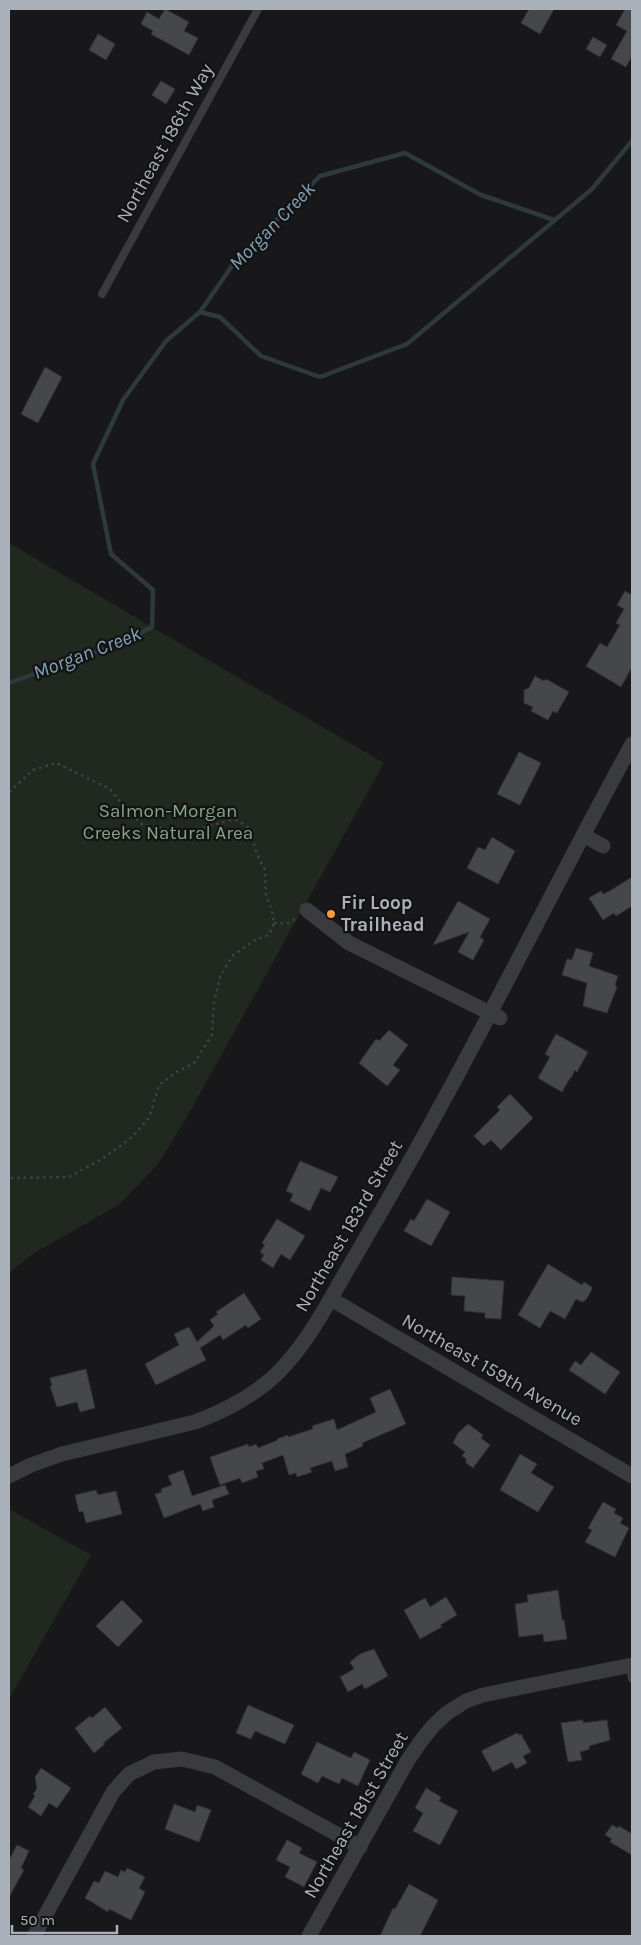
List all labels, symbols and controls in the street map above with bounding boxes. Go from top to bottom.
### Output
street label: Northeast 186th Way [112,60,218,226]
water label: Morgan Creek [224,177,320,275]
water label: Morgan Creek [30,622,145,684]
park label: Salmon-Morgan Creeks Natural Area [83,800,253,844]
place label: Fir Loop Trailhead [341,892,425,936]
marker: Fir Loop Trailhead [325,908,337,920]
street label: Northeast 183rd Street [291,1136,407,1316]
street label: Northeast 159th Avenue [398,1309,586,1431]
street label: Northeast 181st Street [299,1728,413,1902]
scale bar [12,1902,118,1934]
text: 50 m [20,1911,55,1929]

